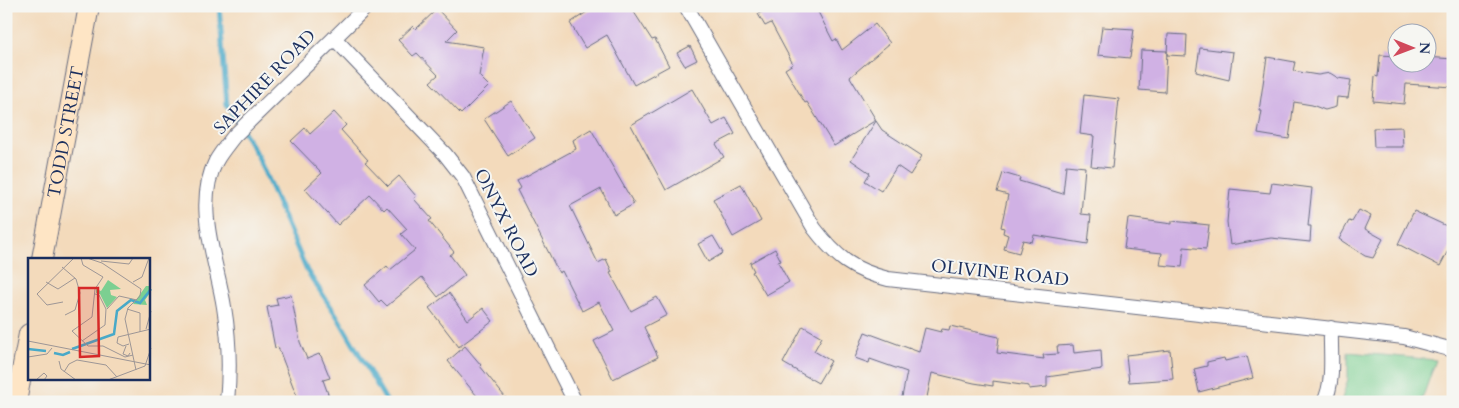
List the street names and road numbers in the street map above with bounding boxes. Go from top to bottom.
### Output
street label: SAPHIRE ROAD [208,24,322,140]
street label: TODD STREET [41,65,90,200]
street label: ONYX ROAD [468,164,544,282]
street label: OLIVINE ROAD [930,253,1070,293]

